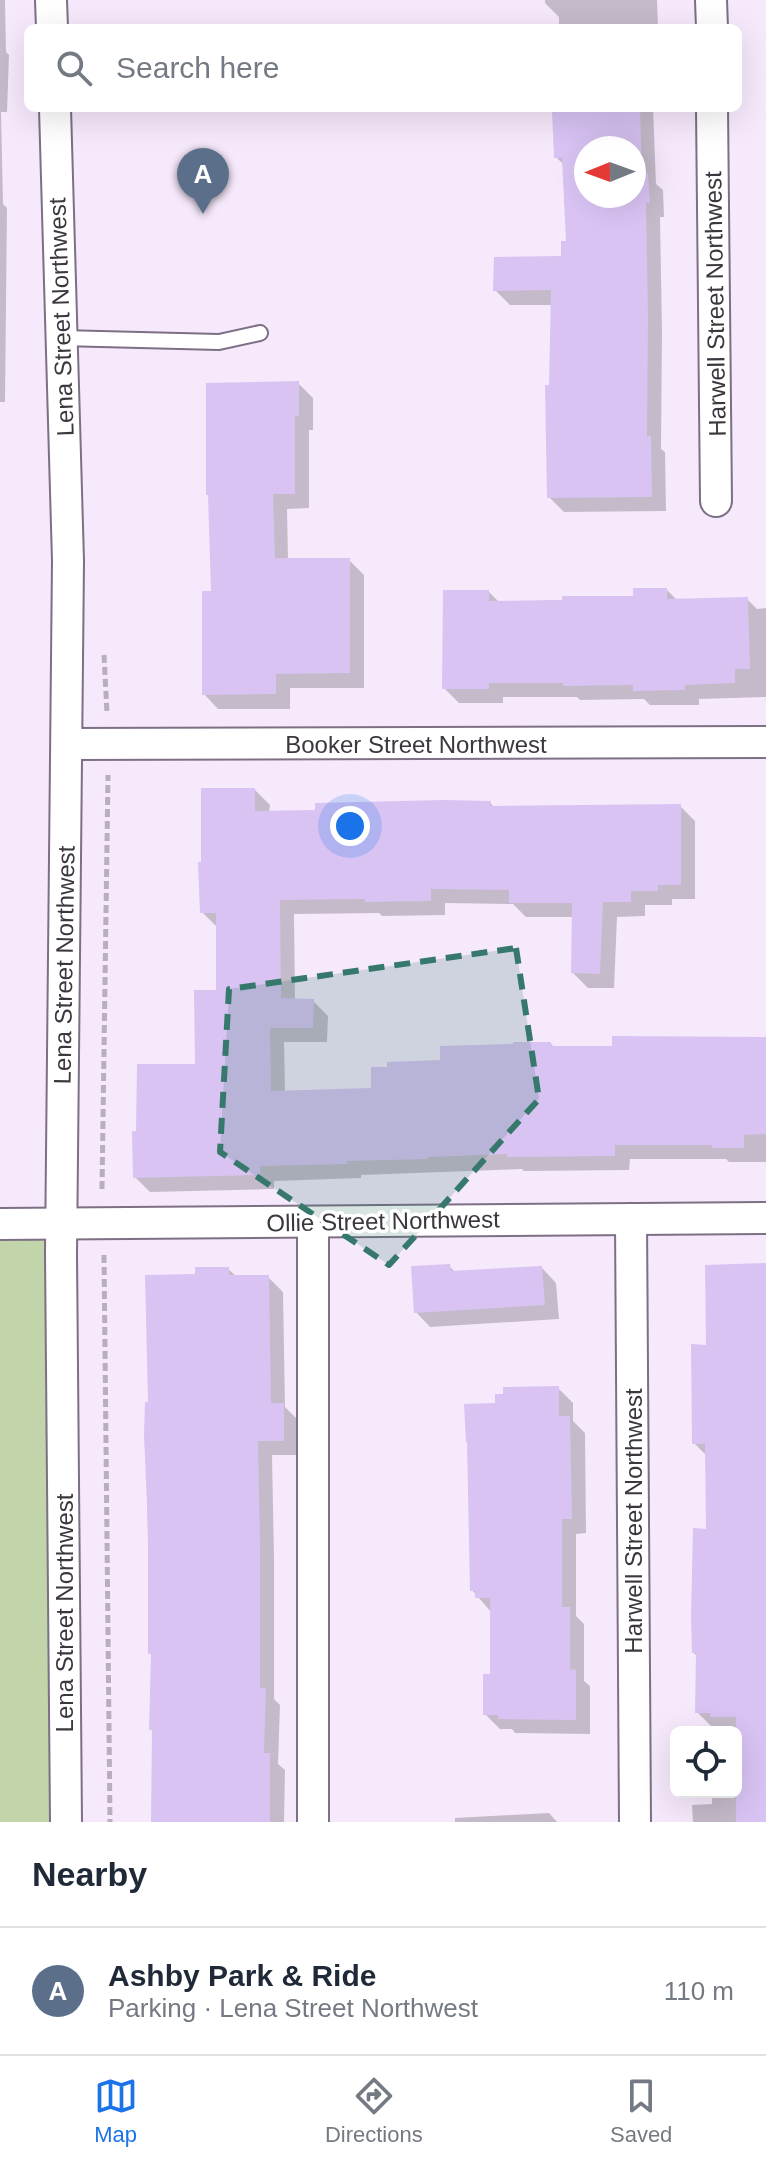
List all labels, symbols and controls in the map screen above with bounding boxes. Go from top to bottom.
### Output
search box [24,24,742,112]
icon: search [52,46,96,90]
text: Search here [116,51,279,84]
north arrow [574,136,646,208]
pin: A [177,148,229,214]
street label: Harwell Street Northwest [699,171,731,437]
street label: Lena Street Northwest [43,197,79,437]
street label: Booker Street Northwest [285,731,547,758]
your location [330,806,370,846]
street label: Lena Street Northwest [48,845,80,1085]
street label: Ollie Street Northwest [266,1205,500,1237]
street label: Harwell Street Northwest [620,1388,647,1654]
street label: Lena Street Northwest [51,1493,78,1732]
map controls [670,1726,742,1798]
button: locate [670,1726,742,1798]
text: Nearby [32,1855,147,1893]
text: Ashby Park & Ride [108,1959,376,1992]
text: A [49,1976,67,2006]
text: 110 m [664,1976,734,2006]
text: Parking · Lena Street Northwest [108,1993,478,2023]
tab: Map [94,2074,138,2148]
tab: Directions [325,2074,423,2148]
tab: Saved [610,2074,672,2148]

